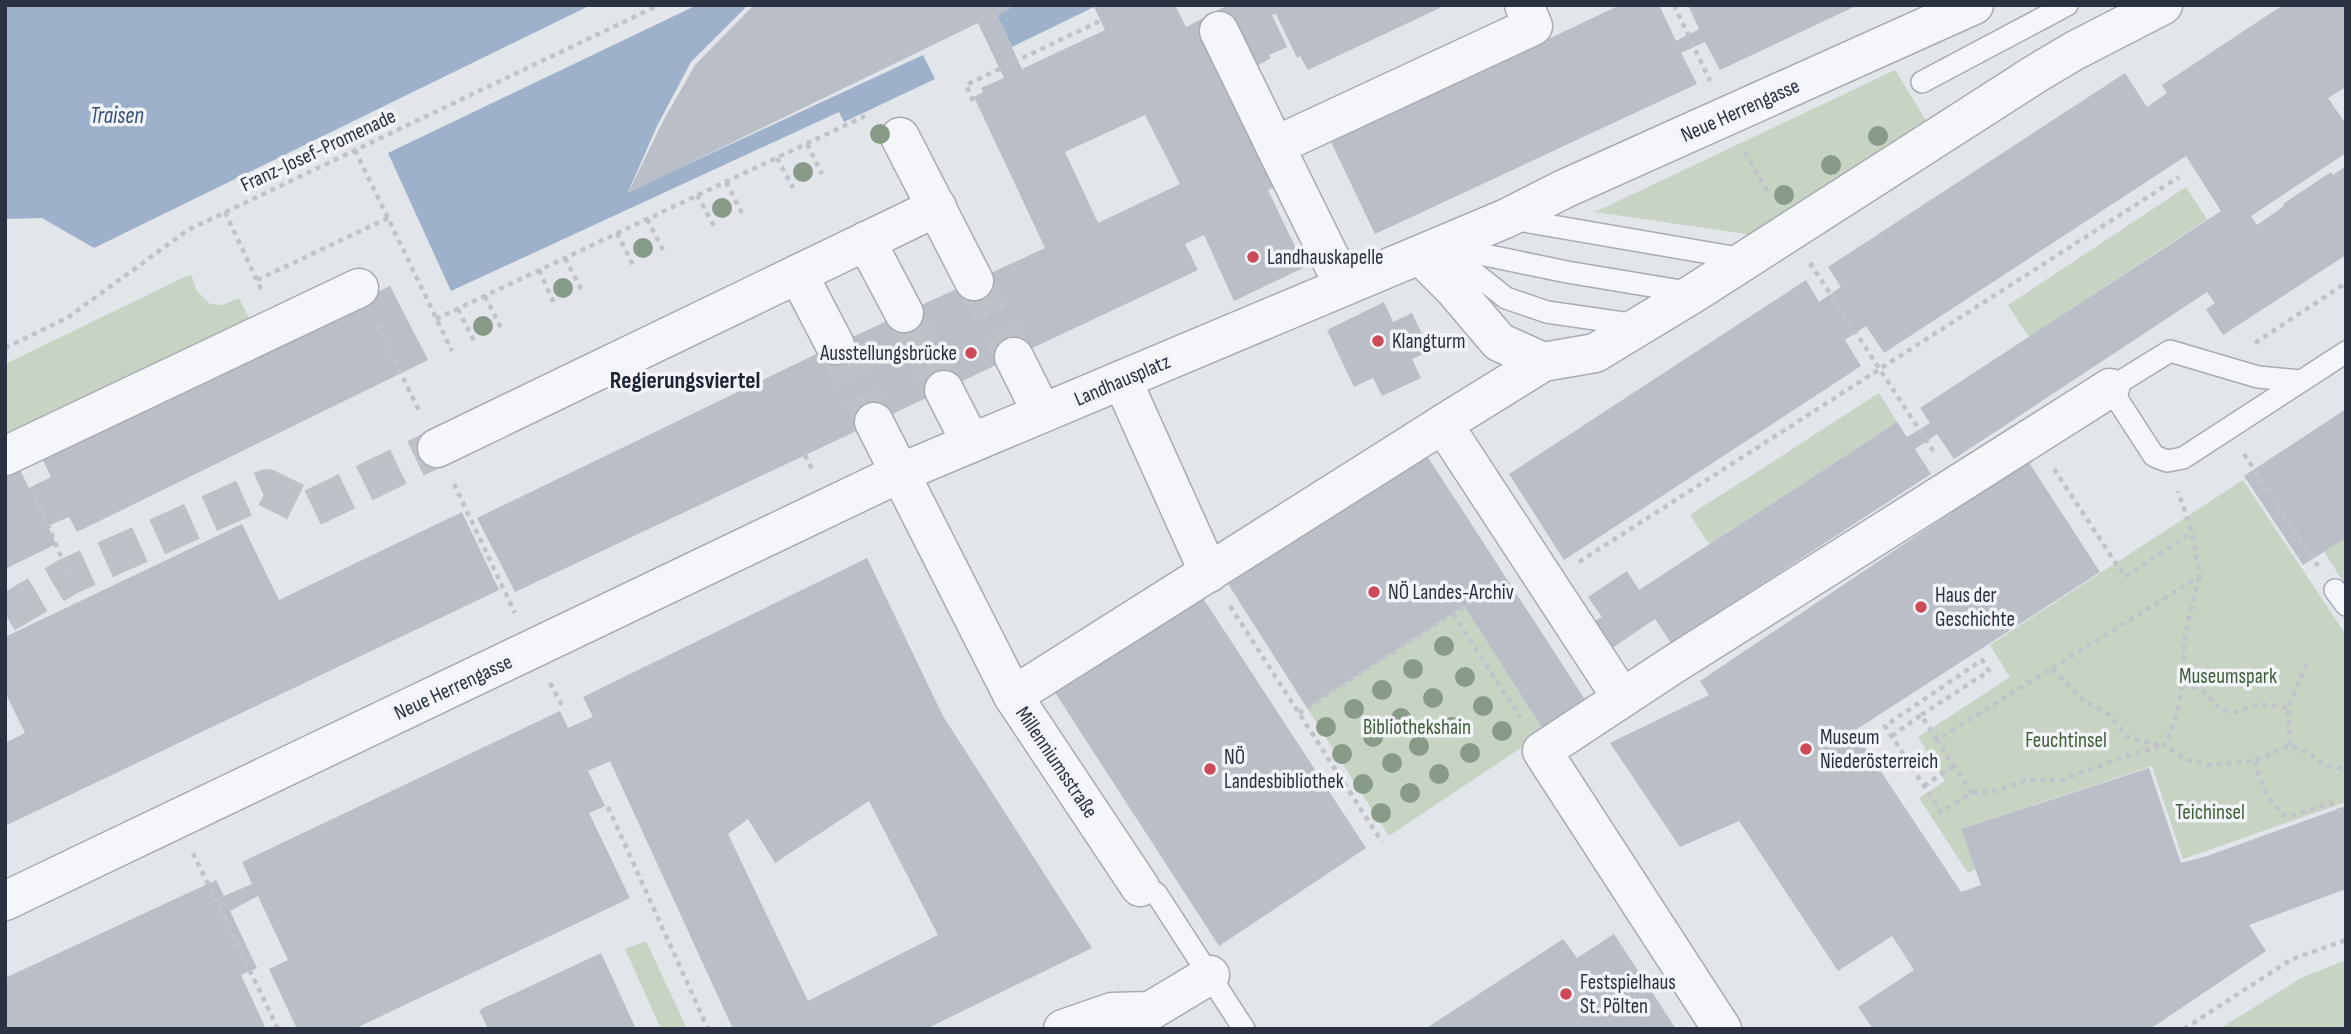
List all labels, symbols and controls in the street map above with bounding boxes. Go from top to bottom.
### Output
street label: Neue Herrengasse [1677,73,1804,148]
water label: Traisen [90,102,144,130]
street label: Franz-Josef-Promenade [237,104,400,197]
place label: Landhauskapelle [1267,245,1384,270]
marker: Landhauskapelle [1245,249,1261,265]
place label: Klangturm [1392,329,1466,354]
marker: Klangturm [1370,333,1386,349]
place label: Ausstellungsbrücke [819,341,957,366]
marker: Ausstellungsbrücke [963,345,979,361]
street label: Landhausplatz [1070,349,1174,412]
district label: Regierungsviertel [610,366,760,395]
place label: NÖ Landes-Archiv [1388,580,1514,605]
place label: Haus der Geschichte [1935,583,2015,632]
marker: NÖ Landes-Archiv [1366,584,1382,600]
marker: Haus der Geschichte [1913,599,1929,615]
street label: Neue Herrengasse [390,649,516,726]
park label: Museumspark [2179,664,2277,689]
street label: Millenniumsstraße [1010,702,1103,823]
park label: Bibliothekshain [1363,715,1471,740]
place label: Museum Niederösterreich [1820,725,1938,774]
park label: Feuchtinsel [2025,728,2107,753]
marker: Museum Niederösterreich [1798,741,1814,757]
place label: NÖ Landesbibliothek [1224,745,1344,794]
marker: NÖ Landesbibliothek [1202,761,1218,777]
park label: Teichinsel [2175,800,2245,825]
place label: Festspielhaus St. Pölten [1580,970,1676,1019]
marker: Festspielhaus St. Pölten [1558,986,1574,1002]

